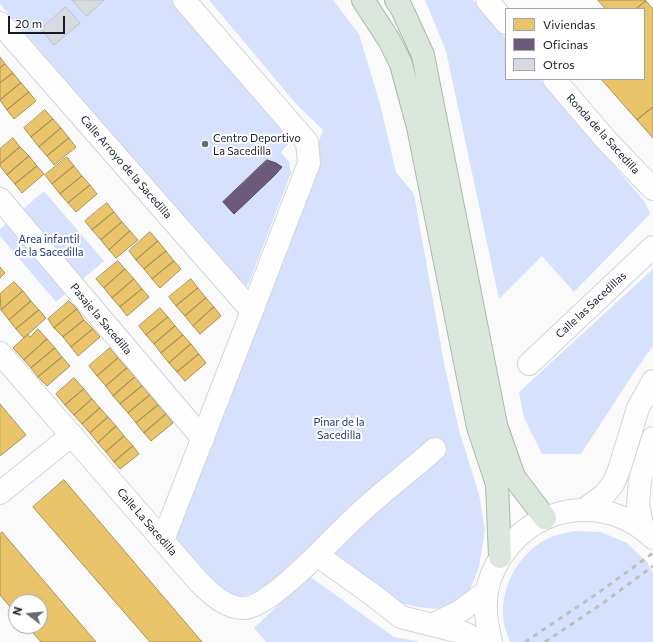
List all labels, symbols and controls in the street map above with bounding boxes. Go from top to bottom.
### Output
scale bar [10,8,67,34]
legend [505,8,645,80]
text: 20 m [15,16,42,30]
text: Viviendas [543,17,595,31]
text: Oficinas [543,37,588,51]
text: Otros [543,57,575,71]
street label: Ronda de la Sacedilla [564,91,642,177]
street label: Calle Arroyo de la Sacedilla [78,113,174,221]
place label: Centro Deportivo La Sacedilla [213,131,301,157]
marker: Centro Deportivo La Sacedilla [200,139,210,149]
park label: Area infantil de la Sacedilla [15,232,83,258]
street label: Calle las Sacedillas [553,269,629,341]
street label: Pasaje la Sacedilla [67,281,135,357]
park label: Pinar de la Sacedilla [313,415,365,441]
street label: Calle La Sacedilla [114,486,180,558]
north arrow [8,594,48,634]
text: N [10,605,24,617]

